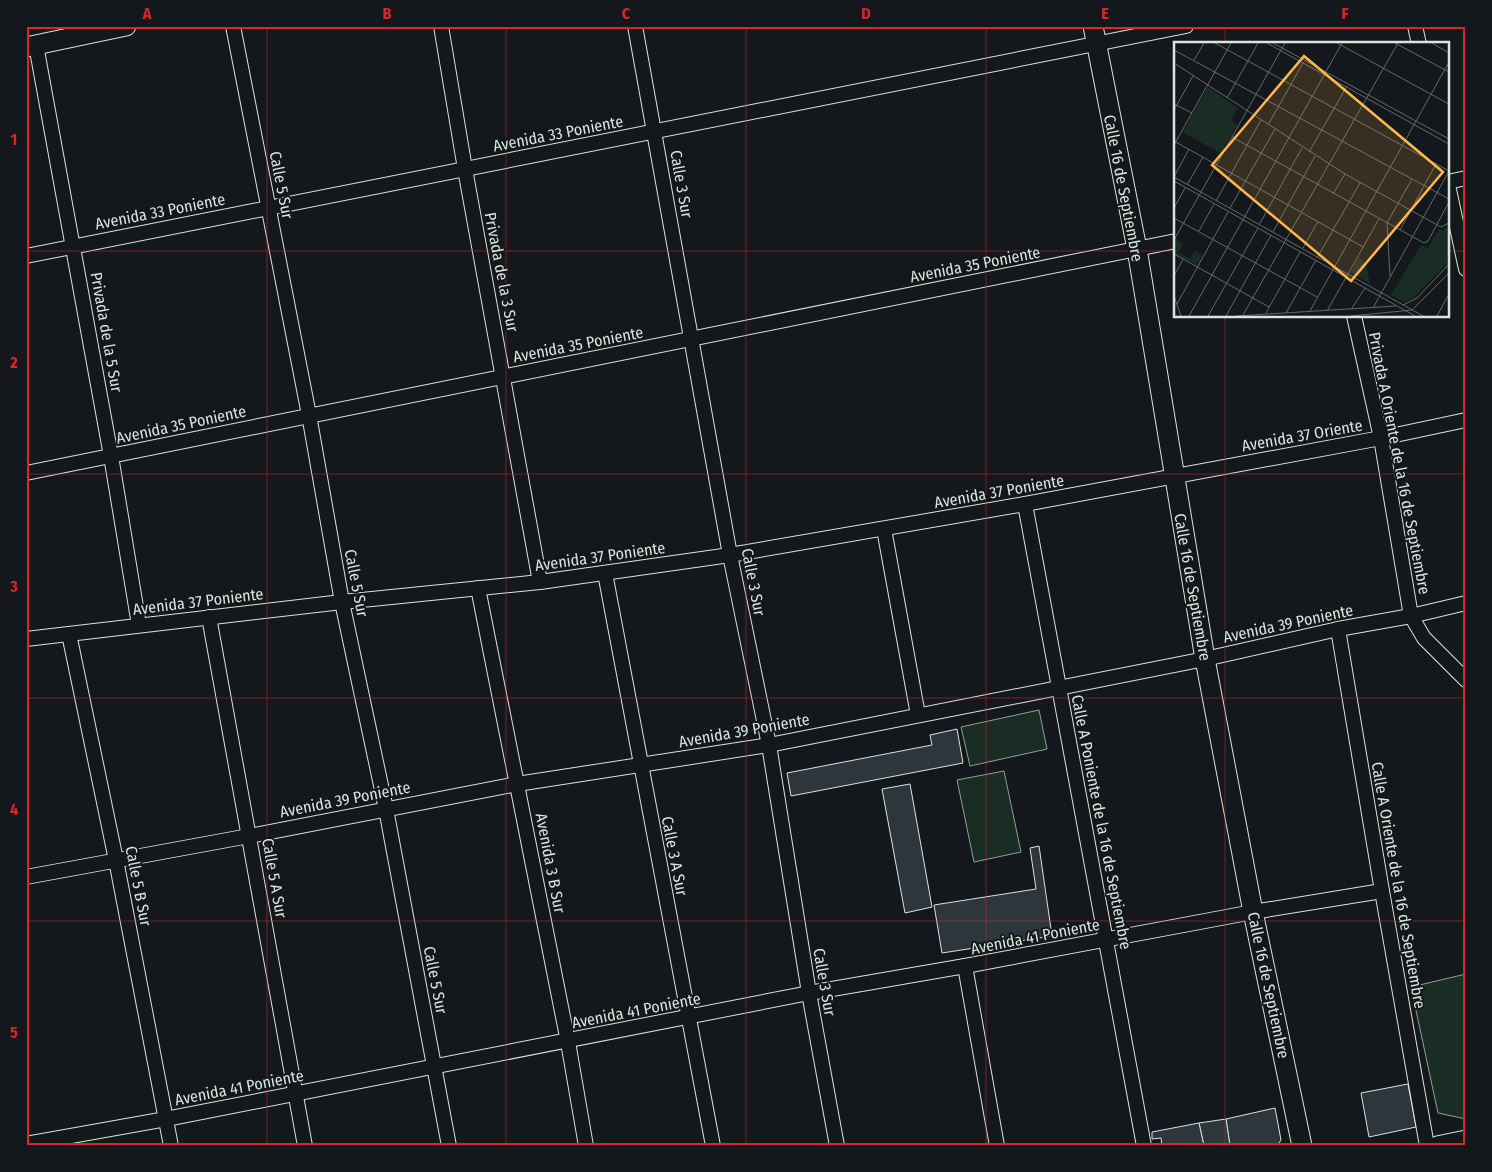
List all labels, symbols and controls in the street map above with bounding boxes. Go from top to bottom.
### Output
text: A [142,4,152,23]
text: B [383,4,392,23]
text: C [622,4,631,23]
text: D [861,4,871,23]
text: E [1101,4,1109,23]
text: F [1341,4,1349,23]
inset map [1174,42,1450,318]
street label: Avenida 33 Poniente [491,112,625,155]
street label: Calle 16 de Septiembre [1100,113,1147,263]
text: 1 [11,130,17,149]
street label: Calle 3 Sur [666,149,697,220]
street label: Calle 5 Sur [266,150,297,221]
street label: Avenida 33 Poniente [93,190,227,233]
street label: Privada de la 3 Sur [481,211,522,334]
street label: Avenida 35 Poniente [908,243,1042,286]
street label: Privada de la 5 Sur [87,271,126,394]
street label: Avenida 35 Poniente [511,323,645,366]
street label: Privada A Oriente de la 16 de Septiembre [1365,330,1434,596]
text: 2 [9,353,18,372]
street label: Avenida 35 Poniente [114,401,248,448]
street label: Avenida 37 Oriente [1240,416,1364,455]
street label: Avenida 37 Poniente [933,471,1066,512]
street label: Calle 16 de Septiembre [1170,512,1215,662]
street label: Avenida 37 Poniente [534,538,667,575]
street label: Calle 3 Sur [738,547,769,618]
street label: Calle 5 Sur [341,548,372,619]
text: 3 [9,577,18,596]
street label: Avenida 37 Poniente [132,584,265,619]
street label: Avenida 39 Poniente [1221,600,1355,647]
street label: Calle A Poniente de la 16 de Septiembre [1067,693,1136,951]
street label: Avenida 39 Poniente [677,710,811,751]
street label: Calle A Oriente de la 16 de Septiembre [1367,760,1430,1010]
street label: Avenida 39 Poniente [278,777,412,821]
text: 4 [10,800,18,819]
street label: Avenida 3 B Sur [532,812,570,915]
street label: Calle 3 A Sur [657,815,692,898]
street label: Calle 5 A Sur [258,837,291,920]
street label: Calle 5 B Sur [121,844,156,928]
street label: Calle 16 de Septiembre [1244,910,1293,1060]
street label: Avenida 41 Poniente [969,915,1101,958]
street label: Calle 5 Sur [420,945,451,1016]
street label: Calle 3 Sur [809,947,840,1018]
street label: Avenida 41 Poniente [570,989,702,1032]
text: 5 [10,1023,18,1042]
street label: Avenida 41 Poniente [173,1066,305,1109]

